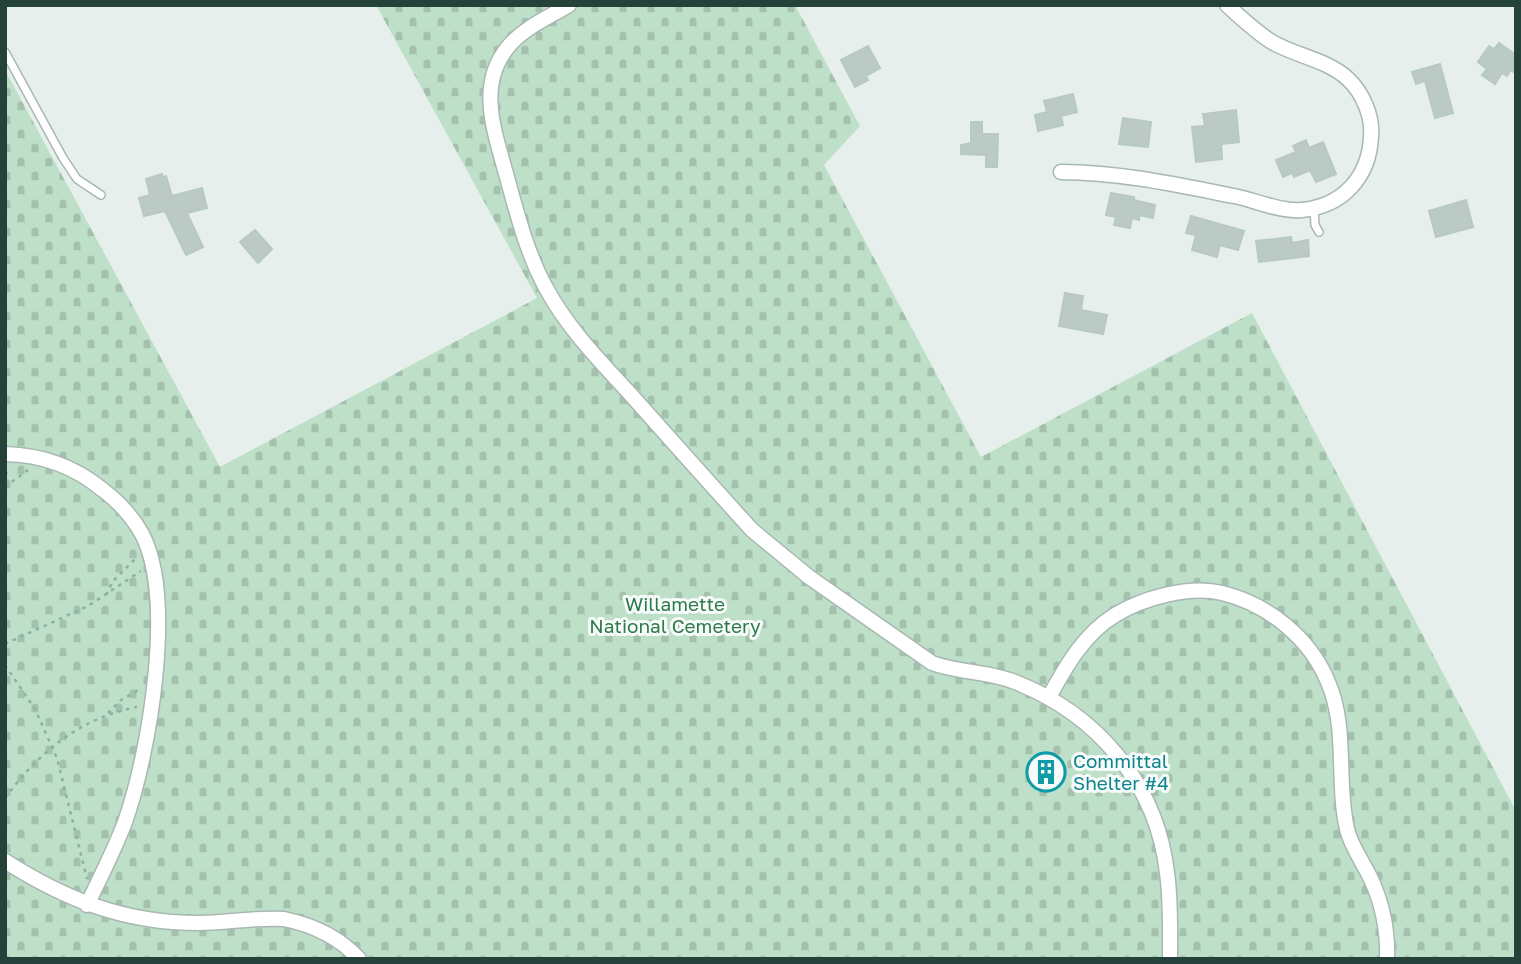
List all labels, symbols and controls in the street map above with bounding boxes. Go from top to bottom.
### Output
park label: Willamette National Cemetery [589,592,761,637]
place label: Committal Shelter #4 [1073,749,1169,794]
building icon: Committal Shelter #4 [1025,751,1067,793]

